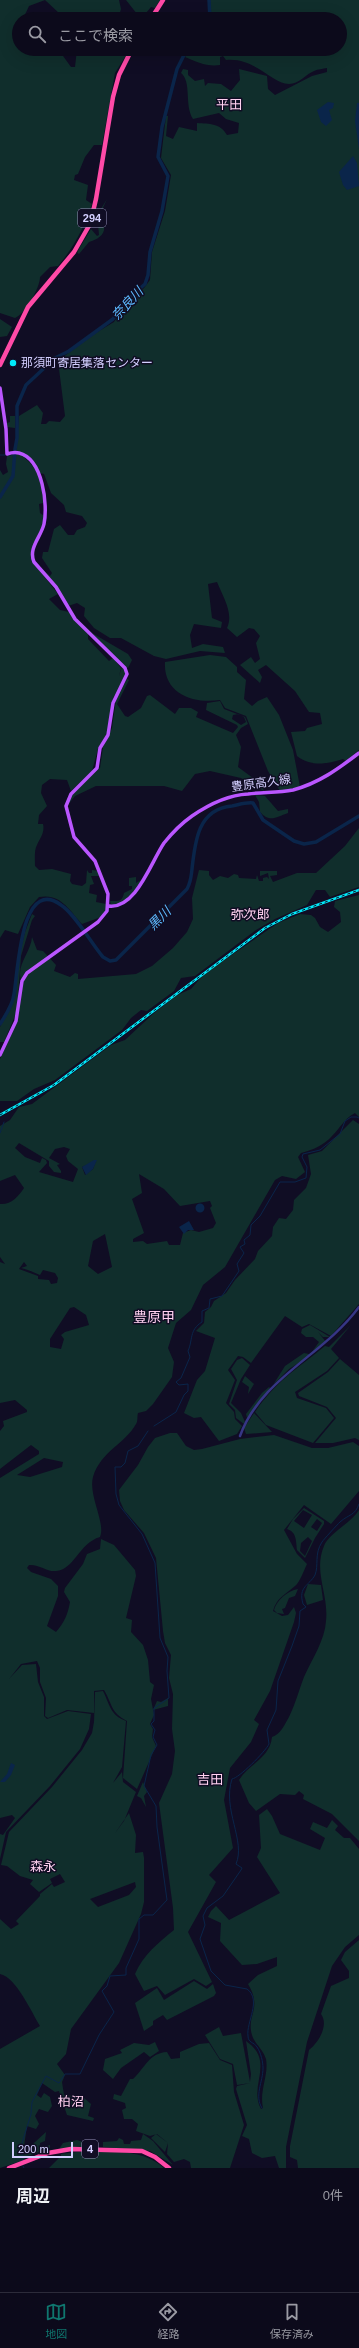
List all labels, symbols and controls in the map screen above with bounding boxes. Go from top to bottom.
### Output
search box [12,12,347,56]
icon: search [26,23,48,45]
text: ここで検索 [58,27,133,44]
district label: 平田 [216,97,242,112]
road number: 294 [78,209,106,227]
water label: 奈良川 [109,283,148,323]
place label: 那須町寄居集落センター [21,356,153,370]
marker: 那須町寄居集落センター [8,358,18,368]
street label: 豊原高久線 [230,772,292,794]
water label: 黒川 [145,902,175,933]
district label: 弥次郎 [230,907,270,922]
district label: 豊原甲 [133,1309,175,1325]
district label: 吉田 [197,1772,223,1787]
district label: 森永 [30,1859,56,1874]
district label: 柏沼 [58,2094,84,2109]
scale bar [12,2140,73,2159]
road number: 4 [82,2140,98,2158]
text: 200 m [18,2143,49,2155]
text: 周辺 [16,2187,50,2206]
text: 0件 [323,2188,343,2203]
tab: 地図 [45,2301,67,2341]
tab: 経路 [157,2301,179,2341]
tab: 保存済み [270,2301,314,2341]

